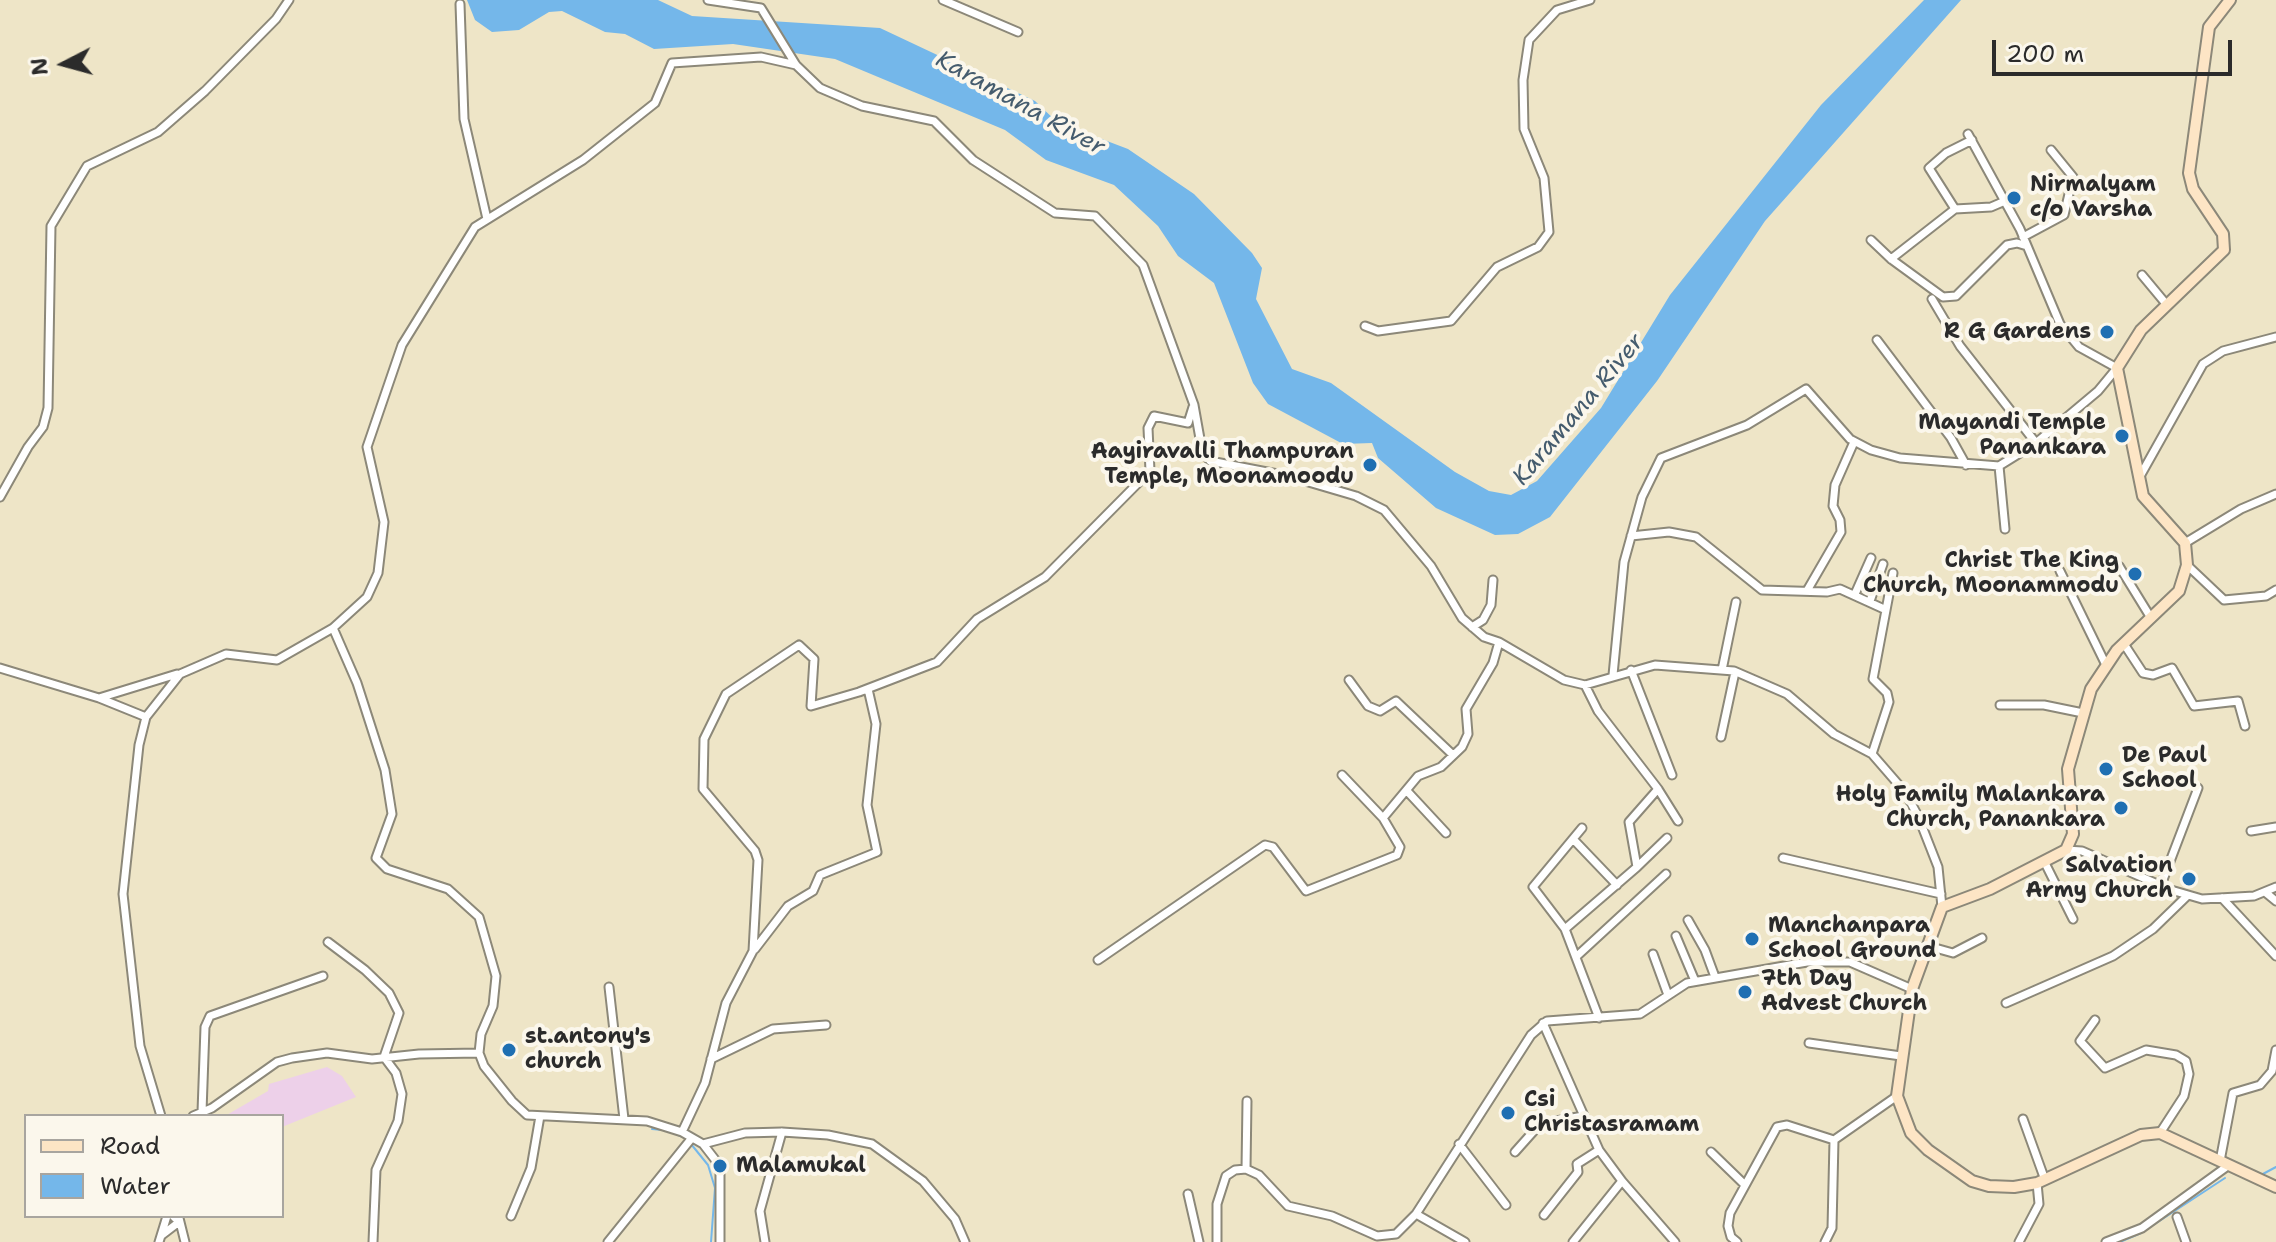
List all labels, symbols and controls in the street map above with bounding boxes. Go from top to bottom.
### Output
north arrow [24,24,104,104]
scale bar [1996,24,2236,74]
text: 200 m [2006,38,2084,70]
water label: Karamana River [930,46,1110,162]
text: N [24,56,55,77]
place label: Nirmalyam c/o Varsha [2030,172,2156,224]
marker: Nirmalyam c/o Varsha [2005,189,2023,207]
place label: R G Gardens [1944,319,2091,345]
marker: R G Gardens [2098,323,2116,341]
water label: Karamana River [1507,328,1651,492]
place label: Mayandi Temple Panankara [1918,410,2106,462]
marker: Mayandi Temple Panankara [2113,427,2131,445]
place label: Aayiravalli Thampuran Temple, Moonamoodu [1091,439,1354,490]
marker: Aayiravalli Thampuran Temple, Moonamoodu [1361,456,1379,474]
place label: Christ The King Church, Moonammodu [1863,548,2119,600]
marker: Christ The King Church, Moonammodu [2126,565,2144,583]
place label: De Paul School [2122,743,2207,794]
marker: De Paul School [2097,760,2115,778]
place label: Holy Family Malankara Church, Panankara [1836,782,2105,834]
marker: Holy Family Malankara Church, Panankara [2112,799,2130,817]
place label: Salvation Army Church [2025,853,2173,904]
marker: Salvation Army Church [2180,870,2198,888]
place label: Manchanpara School Ground [1768,913,1937,964]
marker: Manchanpara School Ground [1743,930,1761,948]
place label: 7th Day Advest Church [1761,966,1927,1018]
marker: 7th Day Advest Church [1736,983,1754,1001]
place label: st.antony's church [525,1024,651,1076]
marker: st.antony's church [500,1041,518,1059]
place label: Csi Christasramam [1524,1087,1699,1138]
marker: Csi Christasramam [1499,1104,1517,1122]
legend [24,1114,284,1218]
text: Road [100,1130,160,1162]
place label: Malamukal [736,1153,866,1179]
marker: Malamukal [711,1157,729,1175]
text: Water [100,1170,171,1202]

